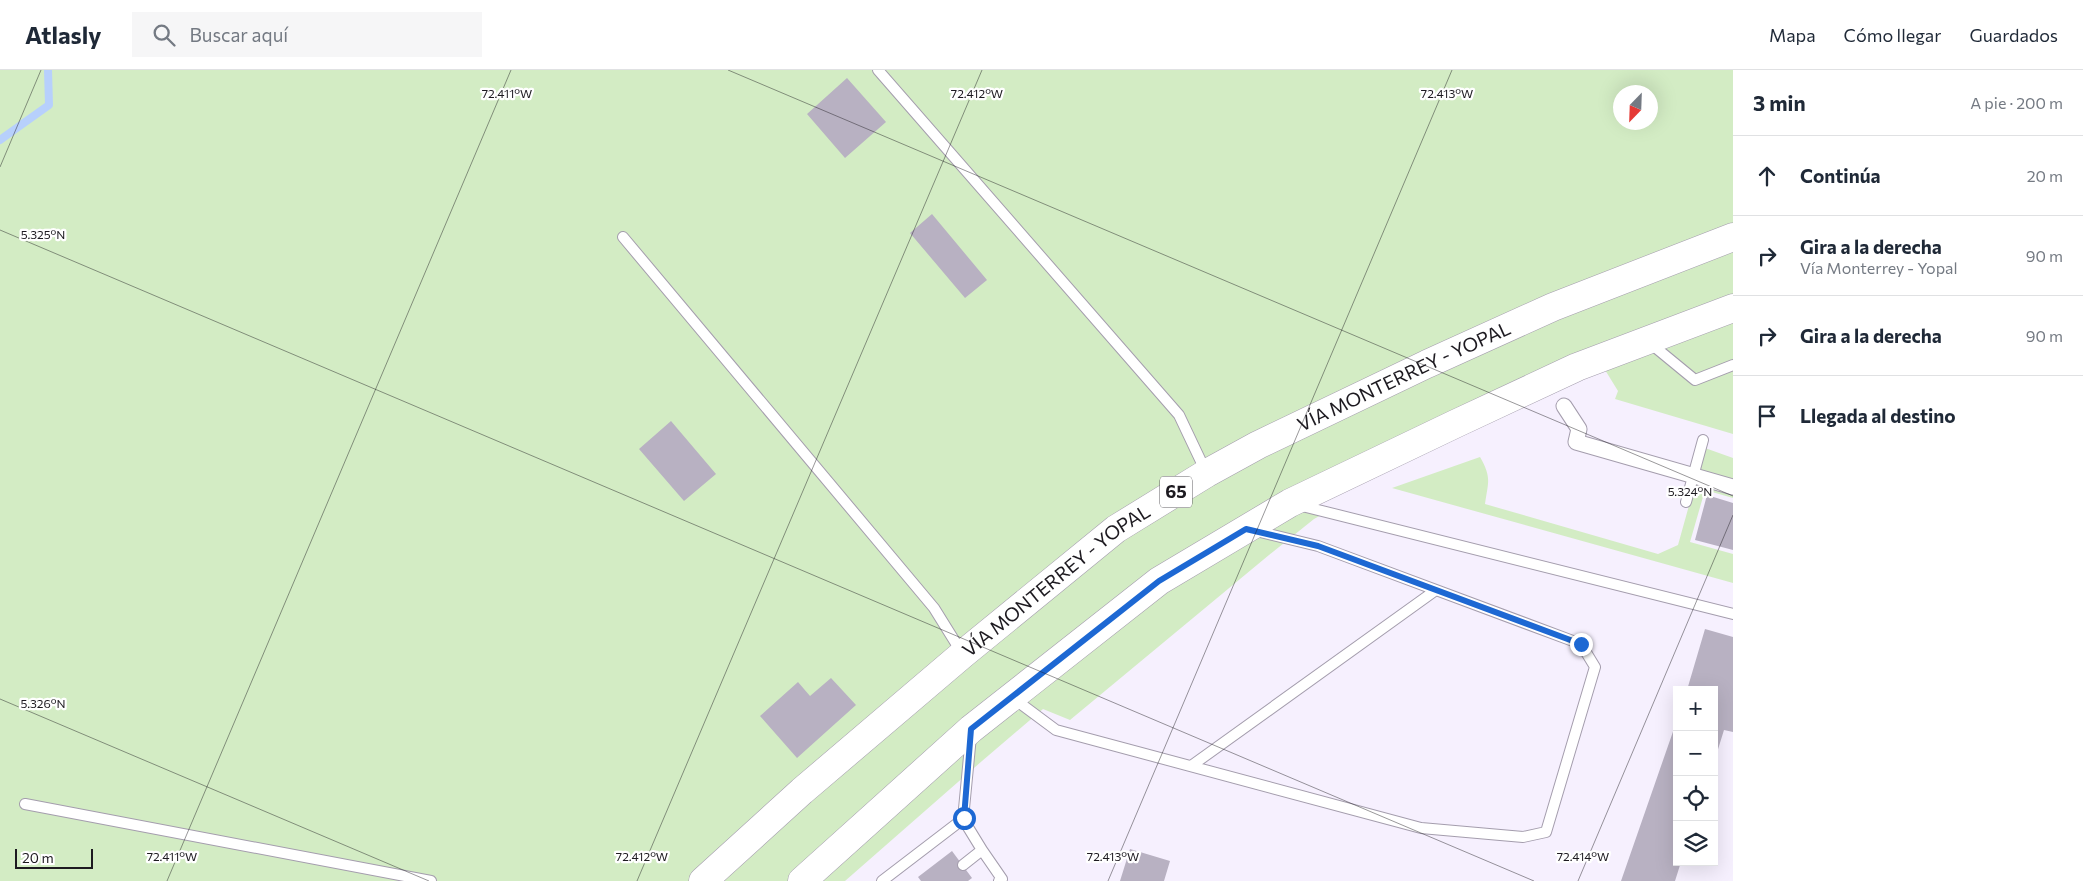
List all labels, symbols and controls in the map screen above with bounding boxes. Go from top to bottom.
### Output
search box [132,12,482,57]
text: Atlasly [25,20,102,49]
icon: search [150,21,178,49]
text: Buscar aquí [190,23,288,46]
text: Mapa [1769,24,1816,46]
text: Cómo llegar [1844,24,1941,46]
text: Guardados [1969,24,2058,46]
north arrow [1613,85,1658,130]
text: 72.411°W [482,86,532,100]
text: 72.412°W [951,86,1003,100]
text: 72.413°W [1421,86,1473,100]
text: 3 min [1753,90,1806,115]
text: A pie · 200 m [1970,93,2063,112]
icon: ahead [1753,162,1781,190]
text: Continúa [1800,164,1881,187]
text: 20 m [2027,166,2063,185]
text: 5.325°N [21,227,65,241]
text: Gira a la derecha [1800,235,1942,258]
icon: right [1753,242,1781,270]
text: 90 m [2026,246,2063,265]
text: Vía Monterrey - Yopal [1800,258,1958,277]
street label: VÍA MONTERREY - YOPAL [1293,316,1514,436]
icon: right [1753,322,1781,350]
text: Gira a la derecha [1800,324,1942,347]
text: 90 m [2026,326,2063,345]
icon: arrive [1753,402,1781,430]
text: Llegada al destino [1800,404,1956,427]
road number: 65 [1160,477,1192,508]
text: 5.324°N [1668,484,1712,498]
street label: VÍA MONTERREY - YOPAL [957,499,1154,661]
route end [1570,633,1593,656]
map controls [1673,686,1718,866]
button: + [1673,686,1718,731]
text: 5.326°N [21,696,65,710]
button: − [1673,731,1718,776]
button: locate [1673,776,1718,821]
route start [953,807,976,830]
button: layers [1673,821,1718,866]
scale bar [15,846,92,869]
text: 20 m [22,849,54,866]
text: 72.411°W [147,849,197,863]
text: 72.412°W [616,849,668,863]
text: 72.413°W [1087,849,1139,863]
text: 72.414°W [1557,849,1609,863]

